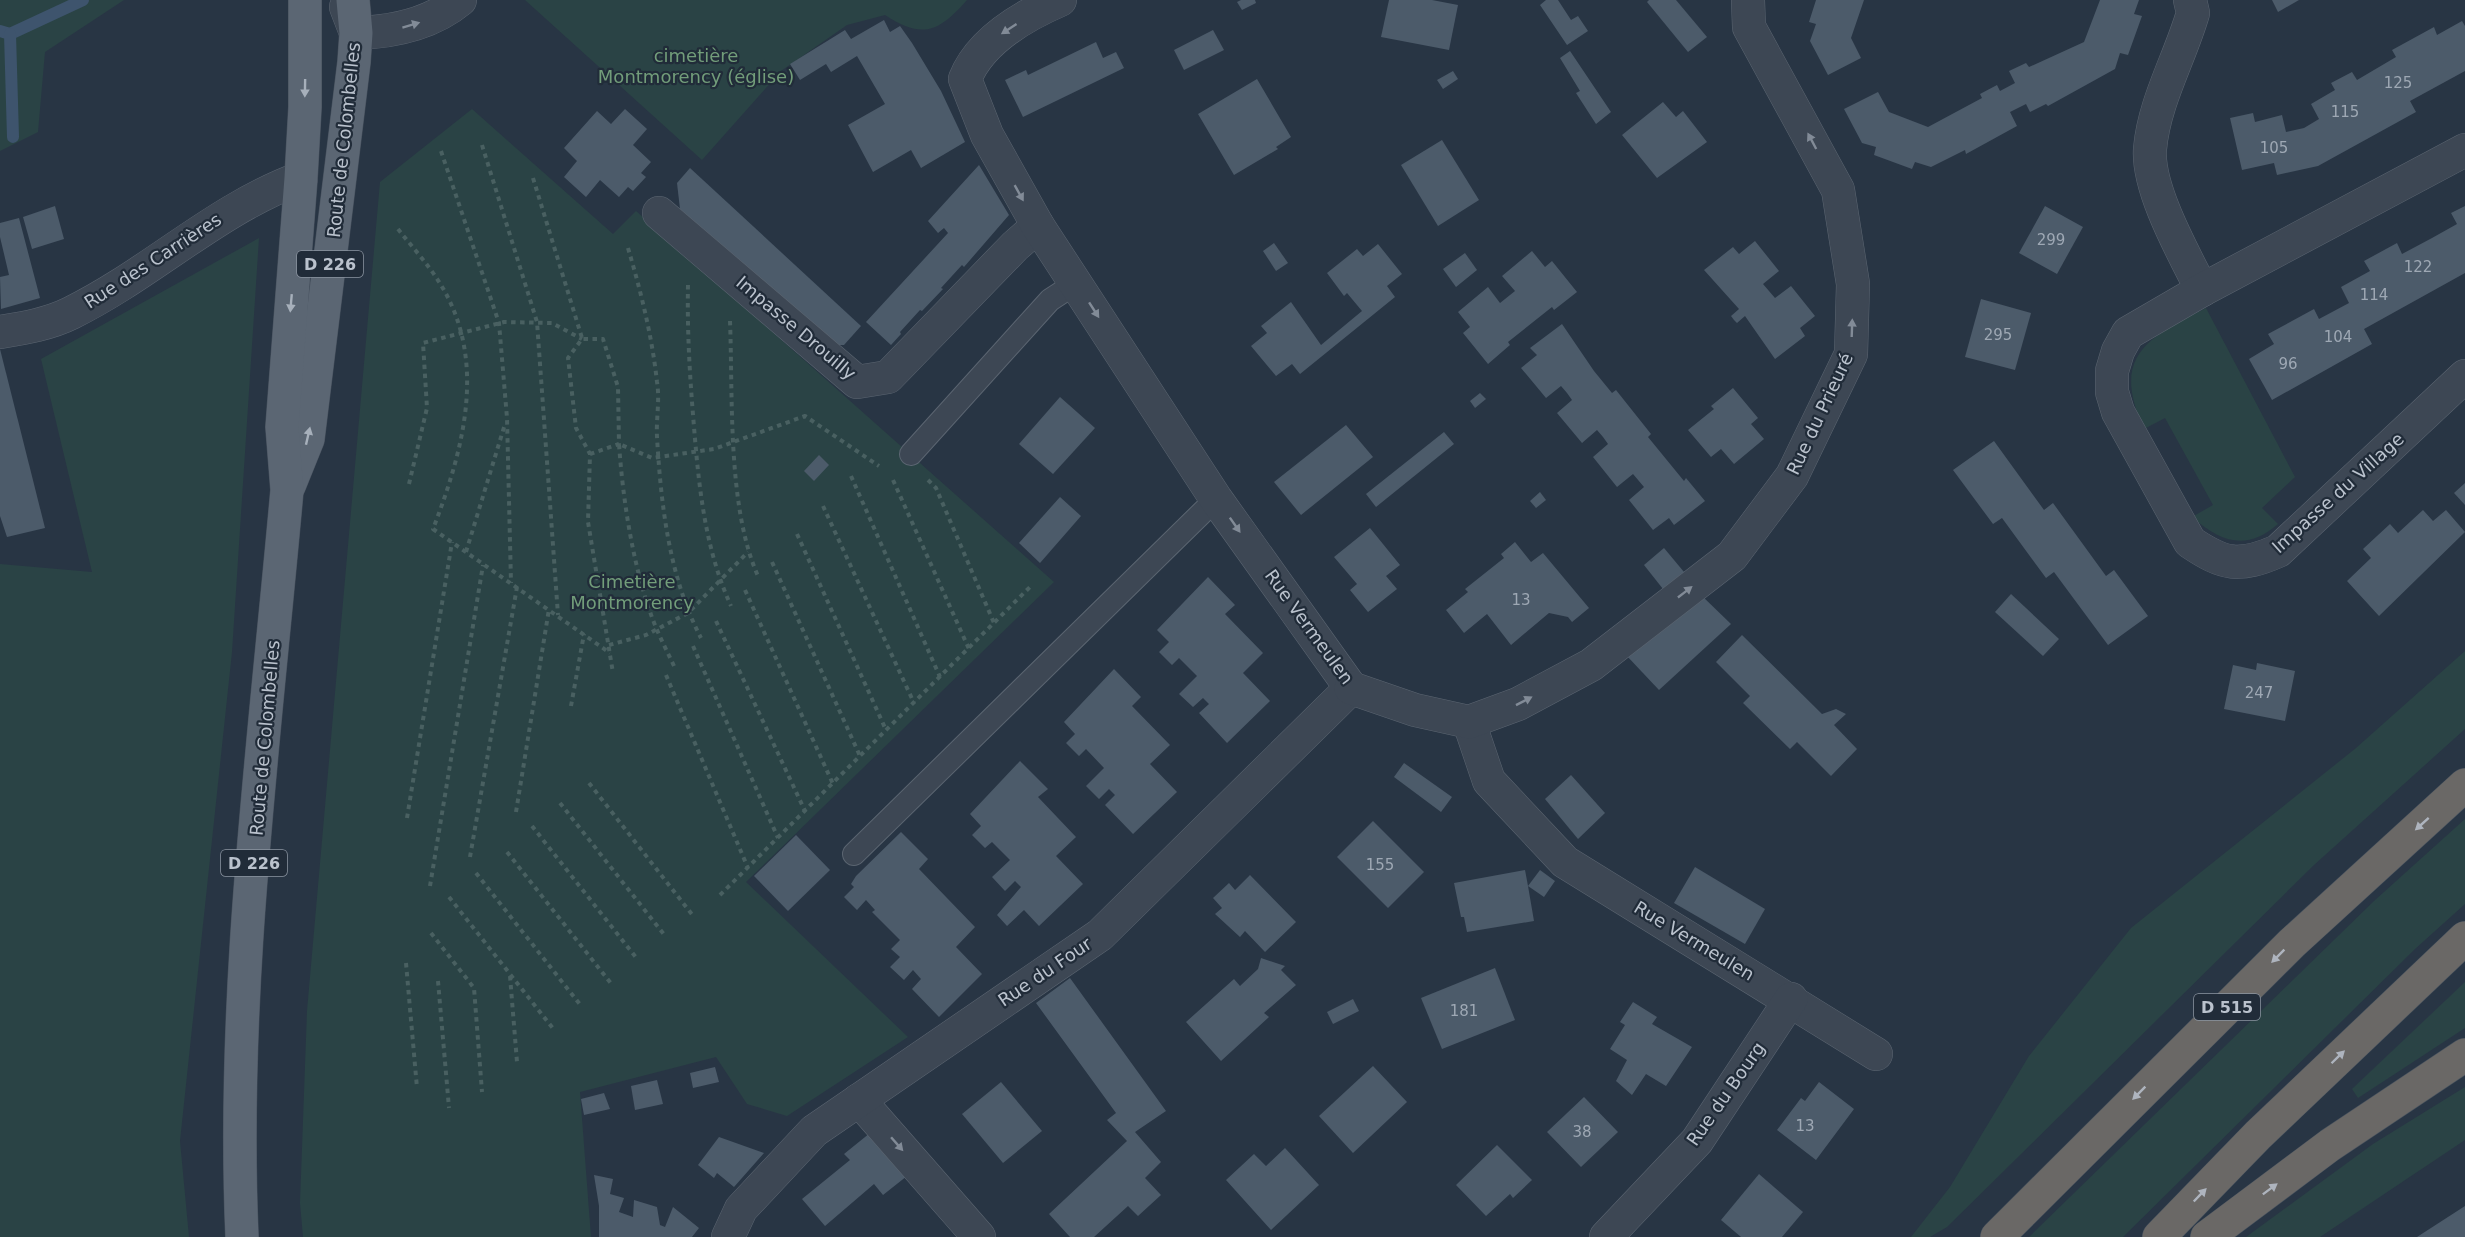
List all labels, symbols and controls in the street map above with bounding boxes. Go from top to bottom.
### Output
one-way arrow [402,20,420,30]
one-way arrow [1001,23,1017,34]
street label: Route de Colombelles [323,41,364,239]
park label: cimetière Montmorency (église) [598,45,794,87]
house number: 125 [2384,74,2412,92]
one-way arrow [301,78,310,97]
house number: 115 [2331,103,2359,121]
one-way arrow [1807,132,1817,149]
house number: 105 [2260,139,2288,157]
one-way arrow [1014,184,1024,201]
street label: Rue des Carrières [80,208,225,313]
house number: 299 [2037,231,2065,249]
road number: D 226 [297,251,363,277]
house number: 122 [2404,258,2432,276]
street label: Impasse Drouilly [732,271,861,384]
house number: 114 [2360,286,2388,304]
one-way arrow [286,294,296,313]
one-way arrow [1088,302,1099,318]
one-way arrow [1847,319,1857,338]
house number: 295 [1984,326,2012,344]
house number: 104 [2324,328,2352,346]
street label: Rue du Prieuré [1782,350,1857,478]
house number: 96 [2278,355,2298,373]
one-way arrow [304,426,313,445]
street label: Impasse du Village [2268,428,2408,557]
one-way arrow [1229,517,1241,533]
street label: Rue Vermeulen [1261,565,1358,688]
park label: Cimetière Montmorency [570,571,694,613]
one-way arrow [1677,587,1692,599]
house number: 13 [1511,591,1531,609]
street label: Route de Colombelles [245,639,284,837]
house number: 247 [2245,684,2273,702]
one-way arrow [1515,696,1532,706]
one-way arrow [2414,817,2429,831]
road number: D 226 [221,850,287,876]
house number: 155 [1366,856,1394,874]
street label: Rue Vermeulen [1630,896,1758,985]
street label: Rue du Four [994,932,1096,1010]
one-way arrow [2272,949,2286,963]
road number: D 515 [2194,994,2260,1020]
house number: 181 [1450,1002,1478,1020]
street label: Rue du Bourg [1682,1038,1769,1150]
one-way arrow [2331,1051,2345,1065]
one-way arrow [2133,1086,2147,1100]
house number: 13 [1795,1117,1815,1135]
house number: 38 [1572,1123,1592,1141]
one-way arrow [890,1136,903,1151]
one-way arrow [2262,1183,2278,1195]
one-way arrow [2193,1187,2207,1202]

